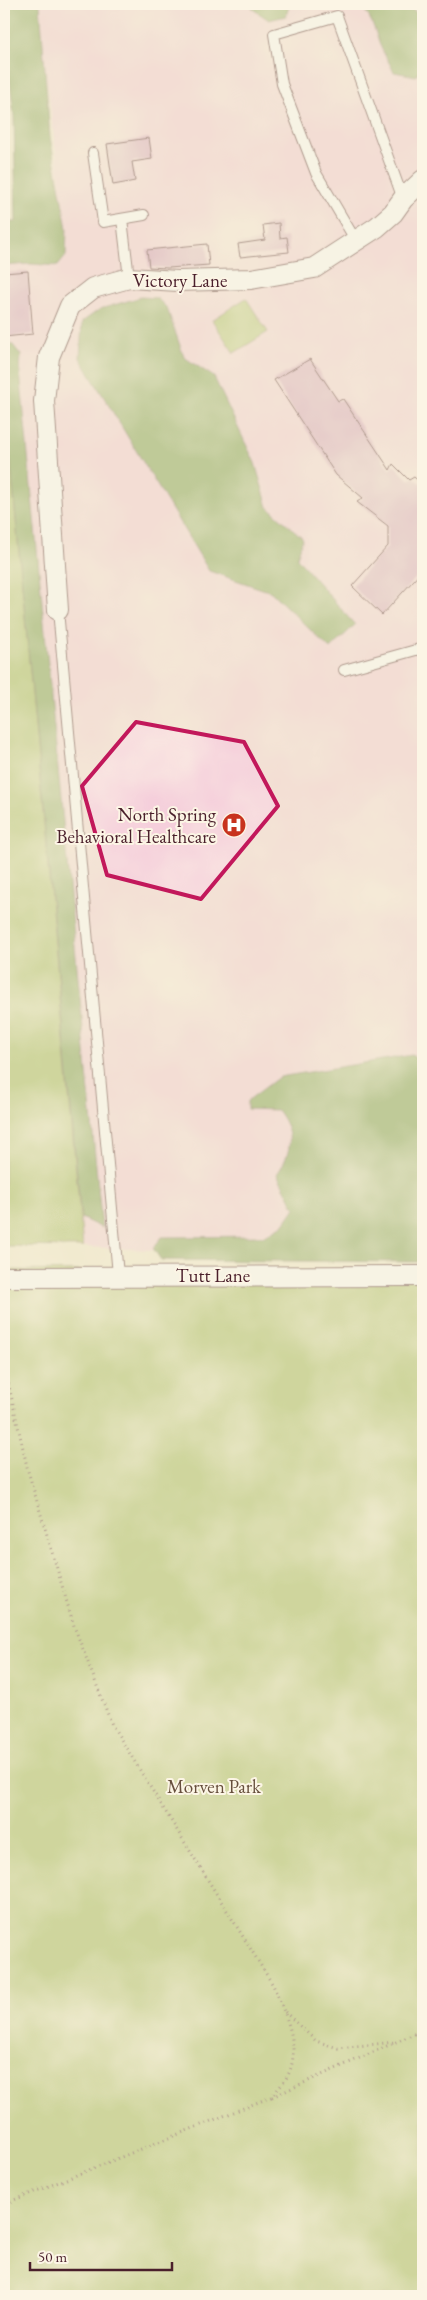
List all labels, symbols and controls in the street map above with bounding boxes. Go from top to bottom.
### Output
street label: Victory Lane [133,268,227,293]
place label: North Spring Behavioral Healthcare [56,802,217,849]
hospital icon: North Spring Behavioral Healthcare [221,812,247,838]
street label: Tutt Lane [176,1263,250,1288]
park label: Morven Park [167,1774,262,1799]
scale bar [30,2240,172,2272]
text: 50 m [38,2247,67,2266]

